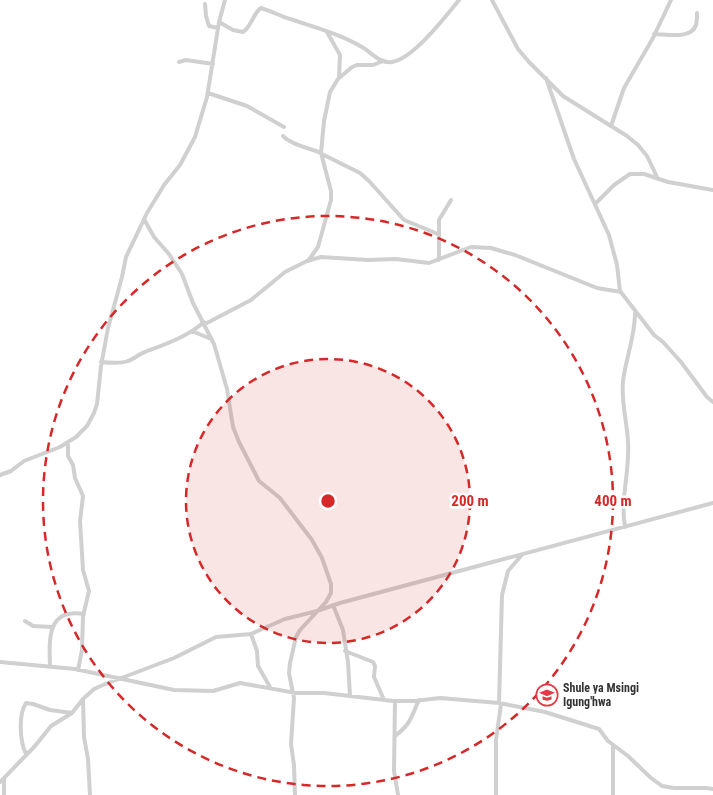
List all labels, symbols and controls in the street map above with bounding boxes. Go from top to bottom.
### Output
centre of rings [319,492,337,510]
text: 200 m [451,492,489,510]
text: 400 m [594,492,632,510]
place label: Shule ya Msingi Igung'hwa [563,681,639,709]
school or university icon: Shule ya Msingi Igung'hwa [535,683,559,707]

